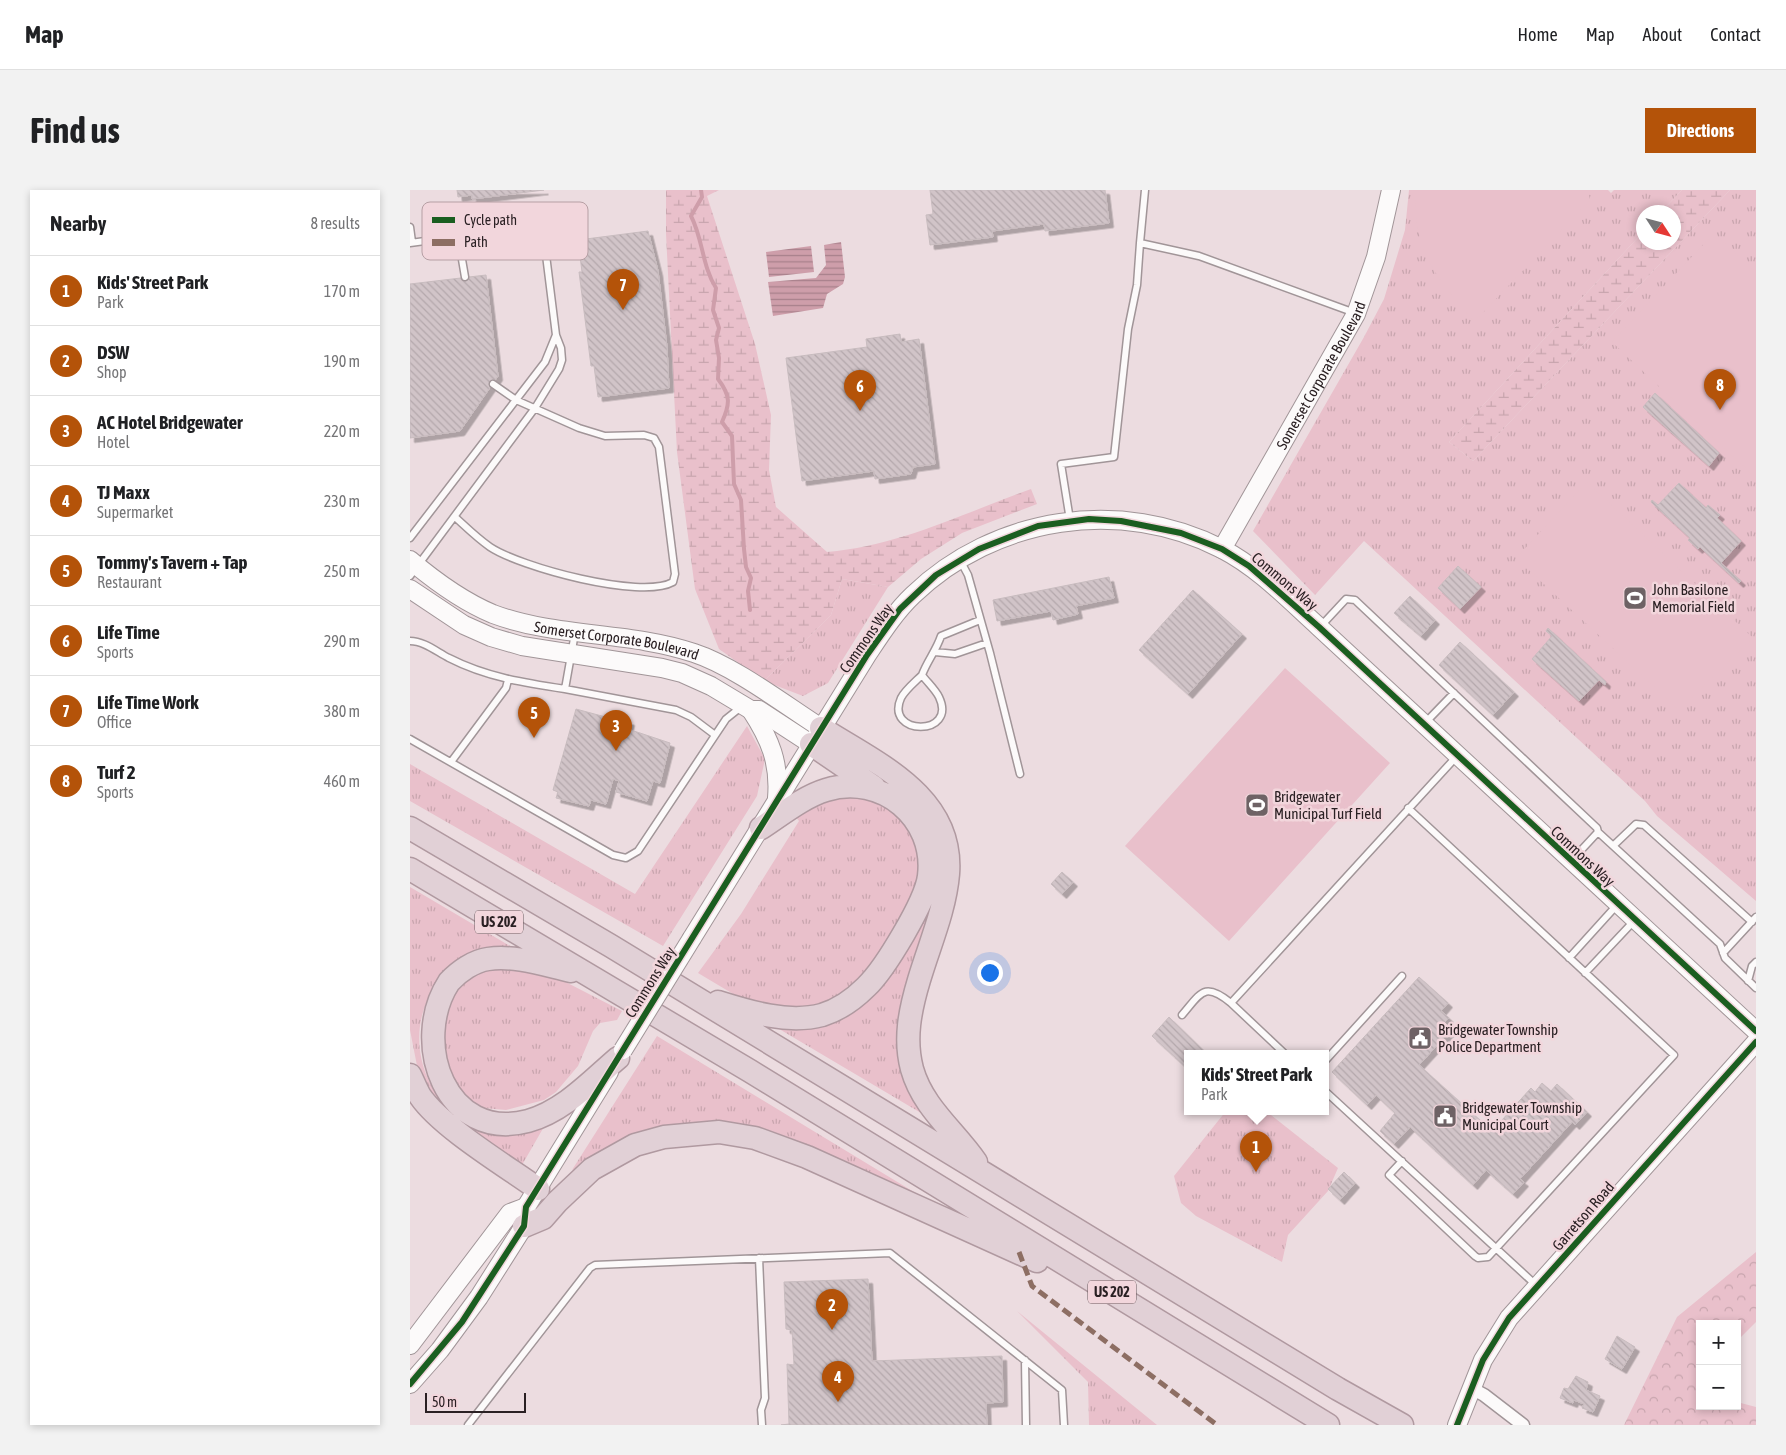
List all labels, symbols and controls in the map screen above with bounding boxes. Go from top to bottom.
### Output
text: Map [25,21,64,48]
text: Home [1518,24,1558,45]
text: Map [1586,24,1615,45]
text: About [1643,24,1682,45]
text: Contact [1710,24,1761,45]
button: Directions [1645,108,1756,153]
text: Find us [30,110,120,150]
legend [422,202,588,260]
north arrow [1636,205,1681,250]
text: Nearby [50,211,106,235]
text: Cycle path [464,212,517,228]
text: 8 results [310,214,360,232]
text: Path [464,234,488,250]
pin: 7 [607,269,639,310]
text: Kids' Street Park [97,271,208,293]
text: 1 [62,282,70,300]
text: 170 m [324,282,360,300]
text: Park [97,293,124,311]
street label: Somerset Corporate Boulevard [1272,299,1368,452]
text: DSW [97,341,129,363]
text: 2 [62,352,70,370]
text: 190 m [324,352,360,370]
text: Shop [97,363,127,381]
pin: 8 [1704,369,1736,410]
pin: 6 [844,370,876,411]
text: AC Hotel Bridgewater [97,411,243,433]
text: 3 [62,422,70,440]
text: 220 m [324,422,360,440]
text: Hotel [97,433,130,451]
text: TJ Maxx [97,481,150,503]
text: 4 [62,492,70,510]
text: 230 m [324,492,360,510]
text: Supermarket [97,503,173,521]
street label: Commons Way [1249,549,1321,613]
text: Tommy's Tavern + Tap [97,551,248,573]
text: 5 [62,562,70,580]
text: 250 m [324,562,360,580]
text: Restaurant [97,573,162,591]
place label: John Basilone Memorial Field [1652,581,1735,615]
sports icon: John Basilone Memorial Field [1622,585,1648,611]
street label: Commons Way [836,600,896,676]
street label: Somerset Corporate Boulevard [533,617,701,663]
text: Life Time [97,621,160,643]
text: 6 [62,632,70,650]
text: 290 m [324,632,360,650]
text: Sports [97,643,134,661]
text: Life Time Work [97,691,199,713]
pin: 5 [518,697,550,738]
text: 7 [62,702,70,720]
text: 380 m [324,702,360,720]
pin: 3 [600,710,632,751]
text: Office [97,713,132,731]
text: Turf 2 [97,761,136,783]
text: 8 [62,772,70,790]
text: 460 m [324,772,360,790]
text: Sports [97,783,134,801]
place label: Bridgewater Municipal Turf Field [1274,788,1382,822]
sports icon: Bridgewater Municipal Turf Field [1244,792,1270,818]
street label: Commons Way [1548,822,1618,890]
road number: US 202 [475,910,523,934]
street label: Commons Way [621,943,679,1021]
your location [977,960,1003,986]
place label: Bridgewater Township Police Department [1438,1021,1558,1055]
public building icon: Bridgewater Township Police Department [1407,1025,1433,1051]
popup [1184,1050,1329,1115]
text: Kids' Street Park [1201,1063,1312,1085]
text: Park [1201,1085,1228,1103]
place label: Bridgewater Township Municipal Court [1462,1099,1582,1133]
public building icon: Bridgewater Township Municipal Court [1432,1103,1458,1129]
pin: 1 [1240,1131,1272,1172]
street label: Garretson Road [1549,1178,1617,1254]
road number: US 202 [1088,1280,1136,1304]
pin: 2 [816,1289,848,1330]
map controls [1696,1320,1741,1410]
button: + [1696,1320,1741,1365]
pin: 4 [822,1361,854,1402]
button: − [1696,1365,1741,1410]
scale bar [425,1390,526,1413]
text: 50 m [432,1394,457,1410]

